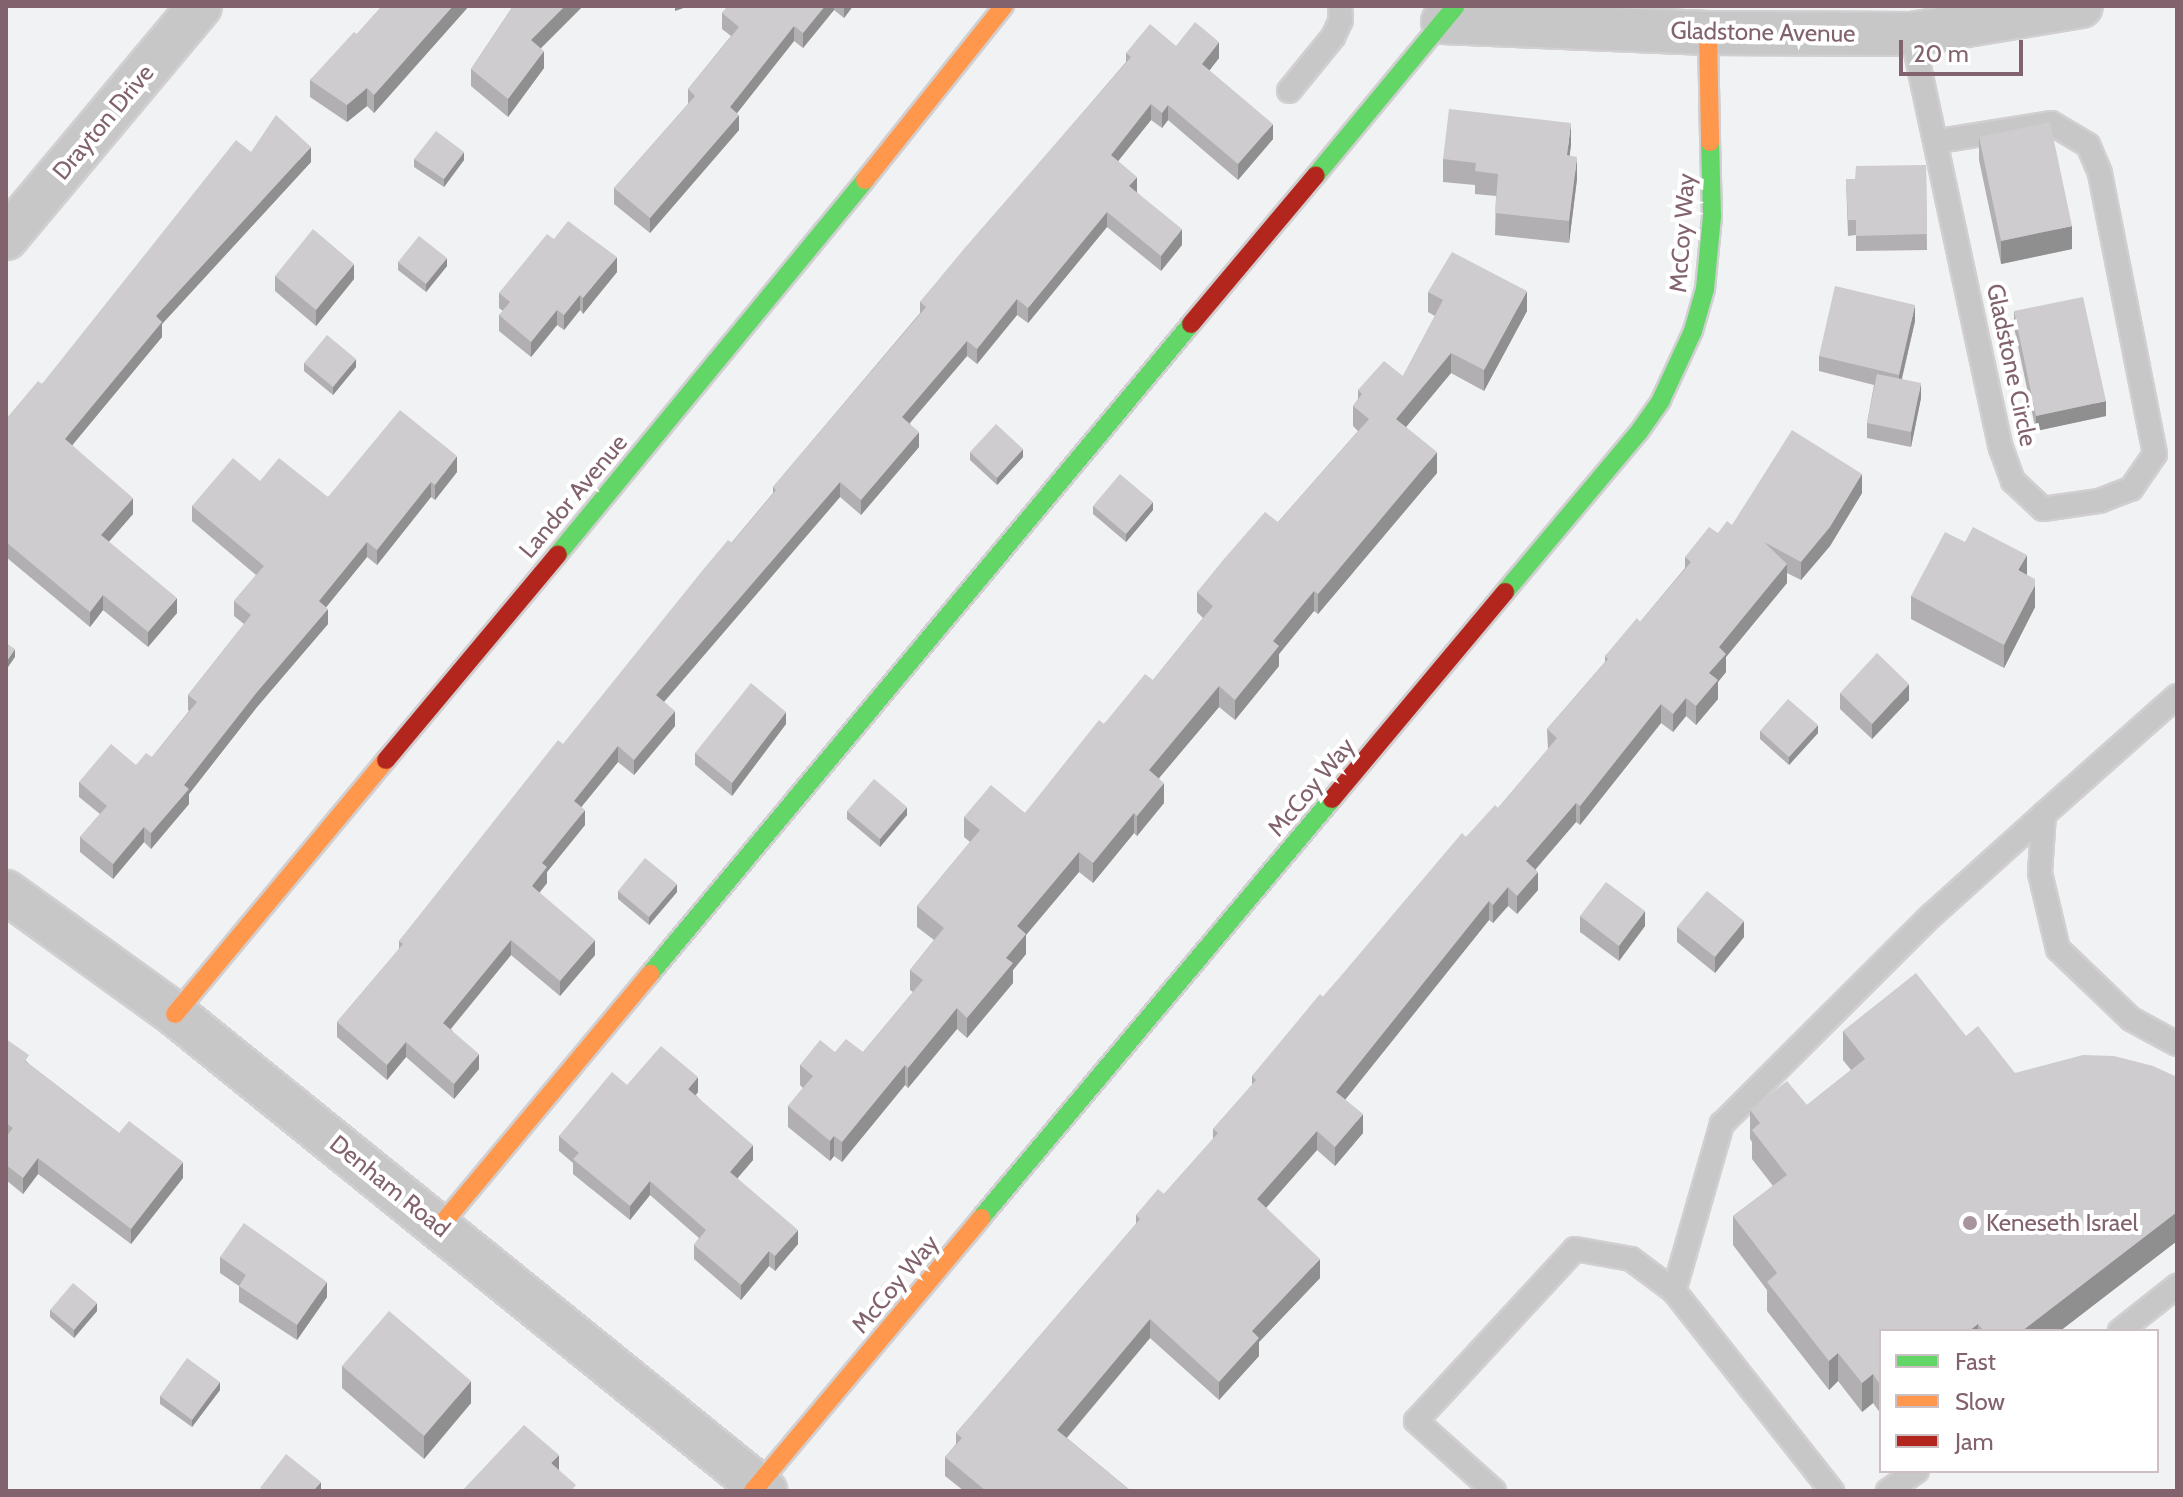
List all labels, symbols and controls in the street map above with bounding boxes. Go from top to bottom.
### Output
street label: Gladstone Avenue [1670,16,1856,48]
scale bar [1903,24,2027,74]
text: 20 m [1913,39,1969,68]
street label: Drayton Drive [46,58,160,186]
street label: McCoy Way [1663,172,1701,294]
street label: Gladstone Circle [1981,281,2043,449]
street label: Landor Avenue [513,428,633,564]
street label: McCoy Way [1262,732,1360,842]
street label: Denham Road [324,1129,456,1243]
place label: Keneseth Israel [1986,1209,2138,1237]
marker: Keneseth Israel [1961,1214,1979,1232]
street label: McCoy Way [846,1229,944,1339]
legend [1879,1329,2159,1473]
text: Fast [1955,1347,1996,1376]
text: Slow [1955,1387,2005,1416]
text: Jam [1955,1427,1993,1456]

